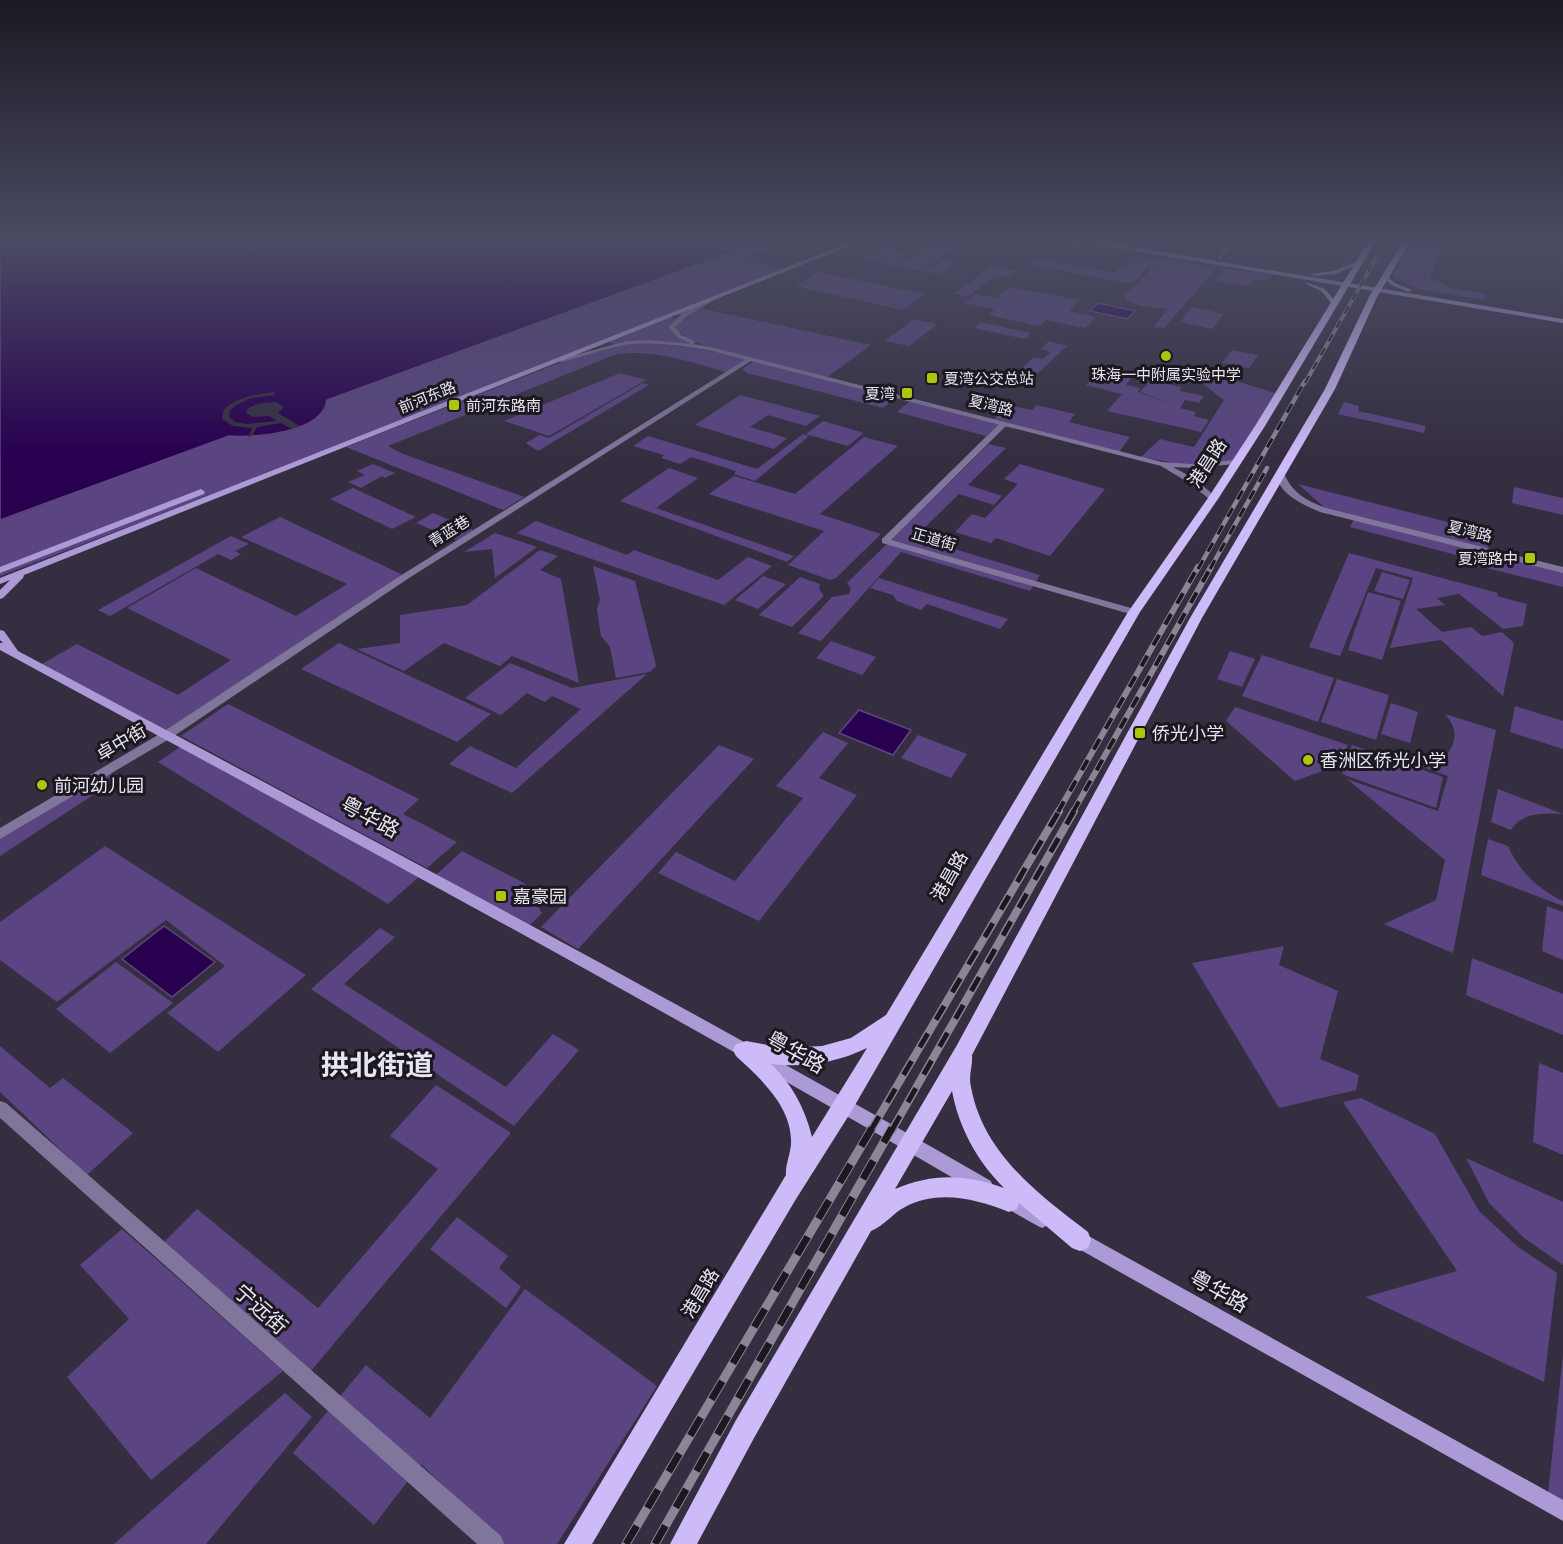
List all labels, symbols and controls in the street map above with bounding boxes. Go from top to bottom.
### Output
marker: 珠海一中附属实验中学 [1159,349,1173,363]
place label: 珠海一中附属实验中学 [1091,365,1241,384]
place label: 夏湾公交总站 [944,369,1034,388]
marker: 夏湾公交总站 [925,371,939,385]
street label: 前河东路 [396,377,458,417]
place label: 夏湾 [865,384,895,403]
marker: 夏湾 [900,386,914,400]
street label: 夏湾路 [967,390,1015,420]
place label: 前河东路南 [466,396,541,415]
marker: 前河东路南 [447,398,461,412]
street label: 港昌路 [1183,434,1231,492]
street label: 青蓝巷 [425,511,473,551]
street label: 夏湾路 [1446,516,1494,546]
street label: 正道街 [910,524,958,554]
place label: 夏湾路中 [1458,549,1518,568]
marker: 夏湾路中 [1523,551,1537,565]
street label: 卓中街 [92,719,150,765]
place label: 侨光小学 [1152,722,1224,745]
marker: 侨光小学 [1133,726,1147,740]
place label: 香洲区侨光小学 [1320,749,1446,772]
marker: 香洲区侨光小学 [1301,753,1315,767]
place label: 前河幼儿园 [54,774,144,797]
marker: 前河幼儿园 [35,778,49,792]
street label: 粤华路 [336,790,404,844]
street label: 港昌路 [926,847,972,905]
place label: 嘉豪园 [513,885,567,908]
marker: 嘉豪园 [494,889,508,903]
street label: 粤华路 [762,1025,830,1079]
district label: 拱北街道 [321,1047,433,1083]
street label: 港昌路 [676,1264,724,1322]
street label: 粤华路 [1185,1264,1253,1318]
street label: 宁远街 [229,1278,293,1340]

